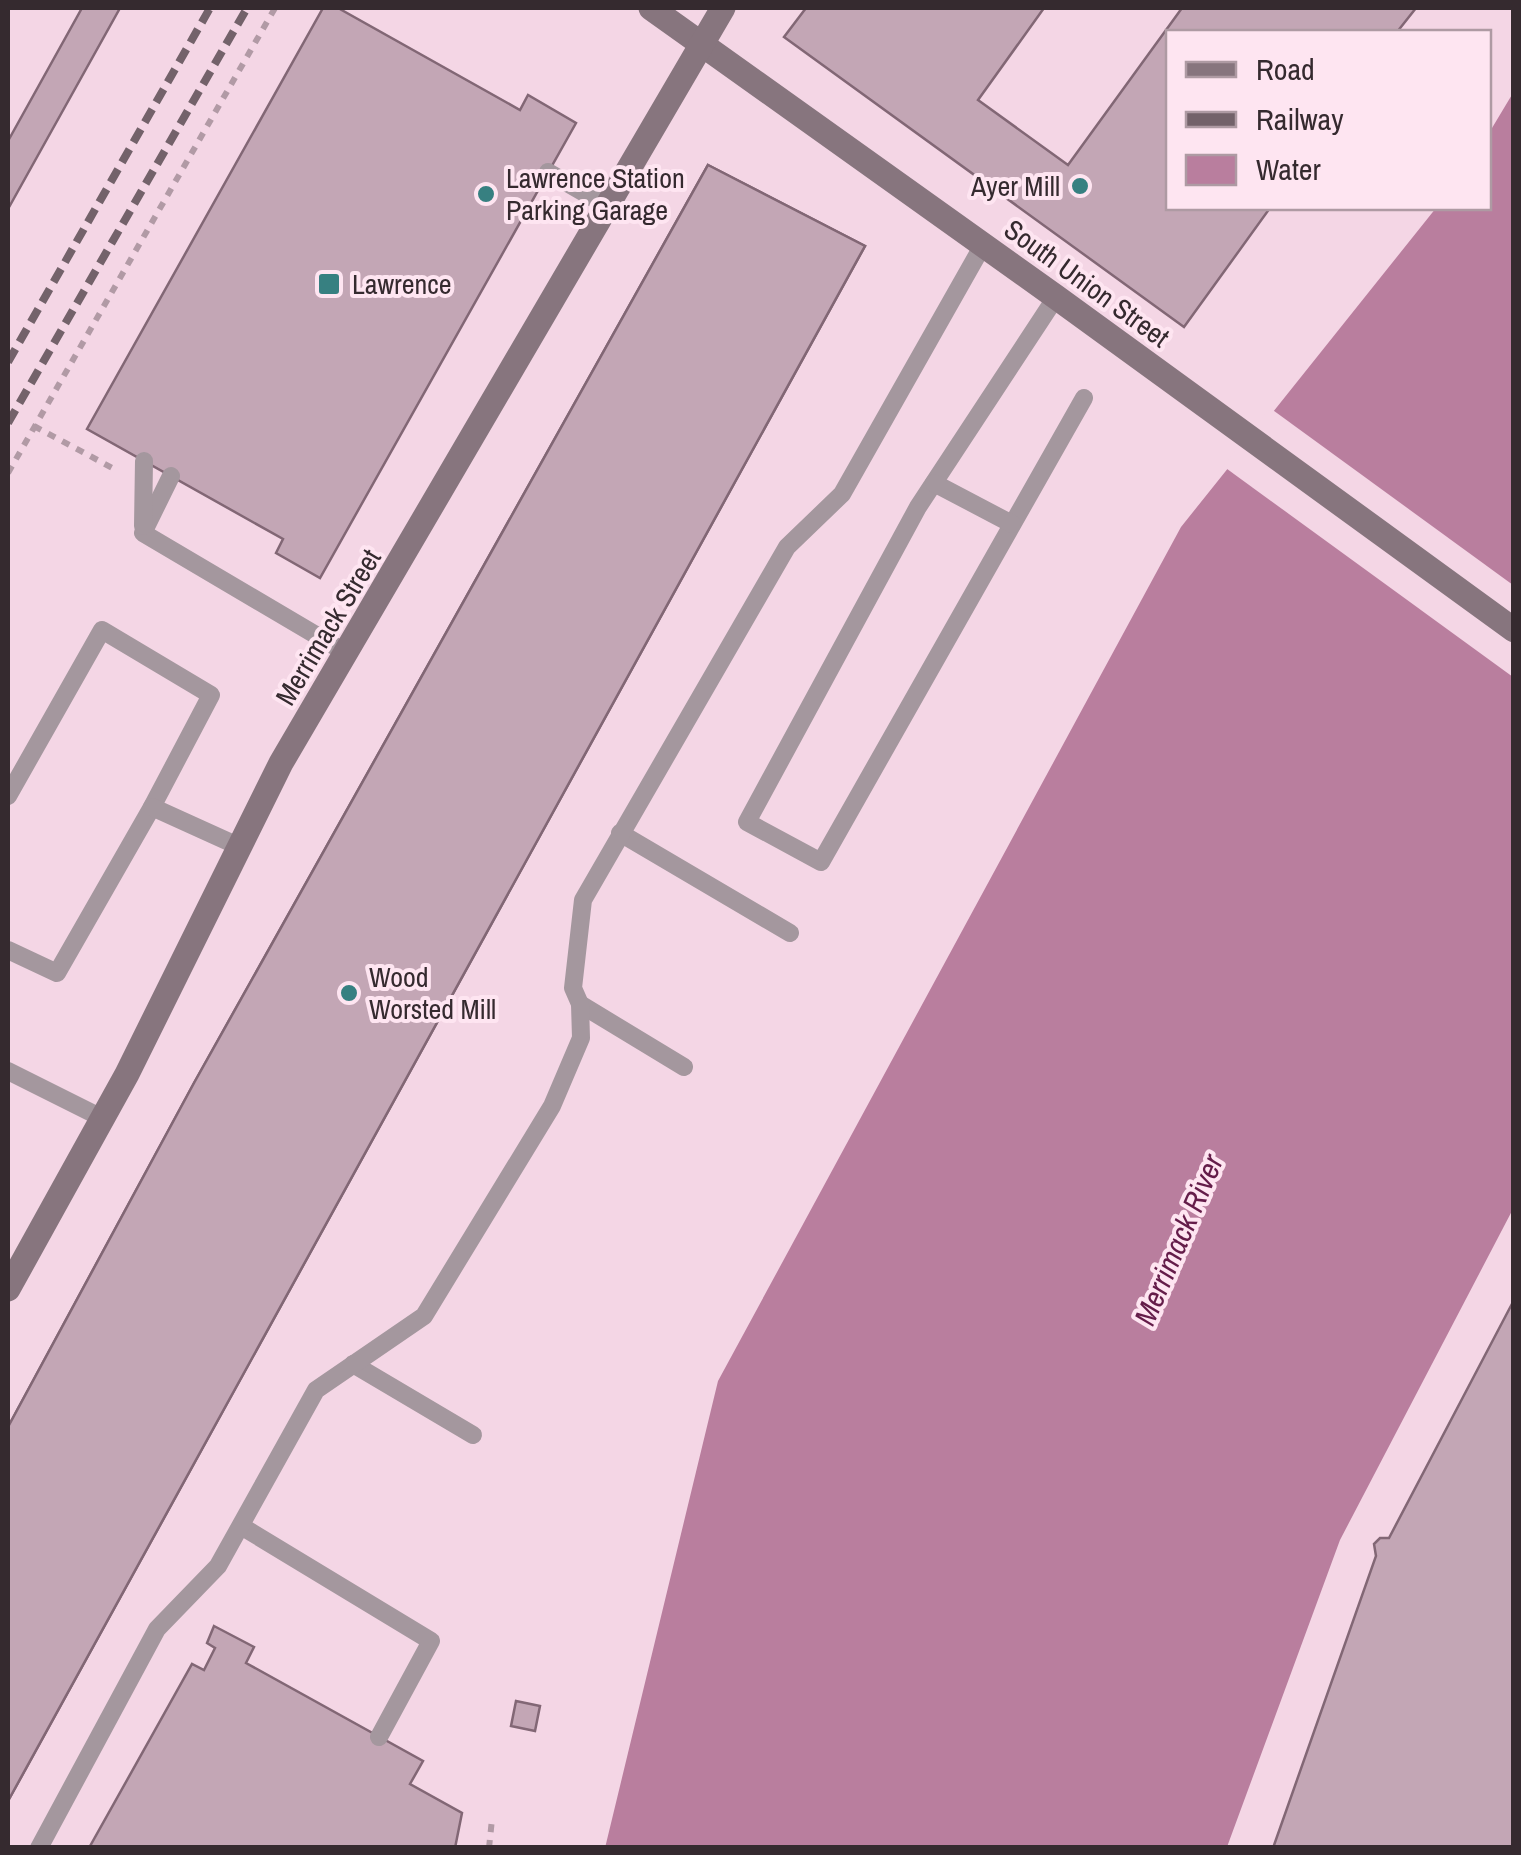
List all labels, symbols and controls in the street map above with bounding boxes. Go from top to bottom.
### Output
legend [1166,30,1491,210]
text: Road [1256,49,1315,89]
text: Railway [1256,99,1344,139]
text: Water [1256,149,1322,189]
place label: Lawrence Station Parking Garage [506,159,685,229]
place label: Ayer Mill [970,167,1060,205]
marker: Ayer Mill [1069,175,1091,197]
marker: Lawrence Station Parking Garage [475,183,497,205]
street label: South Union Street [997,210,1177,356]
place label: Lawrence [352,265,452,303]
marker: Lawrence [316,271,342,297]
street label: Merrimack Street [266,542,390,712]
place label: Wood Worsted Mill [369,958,496,1028]
marker: Wood Worsted Mill [338,982,360,1004]
water label: Merrimack River [1124,1147,1232,1331]

